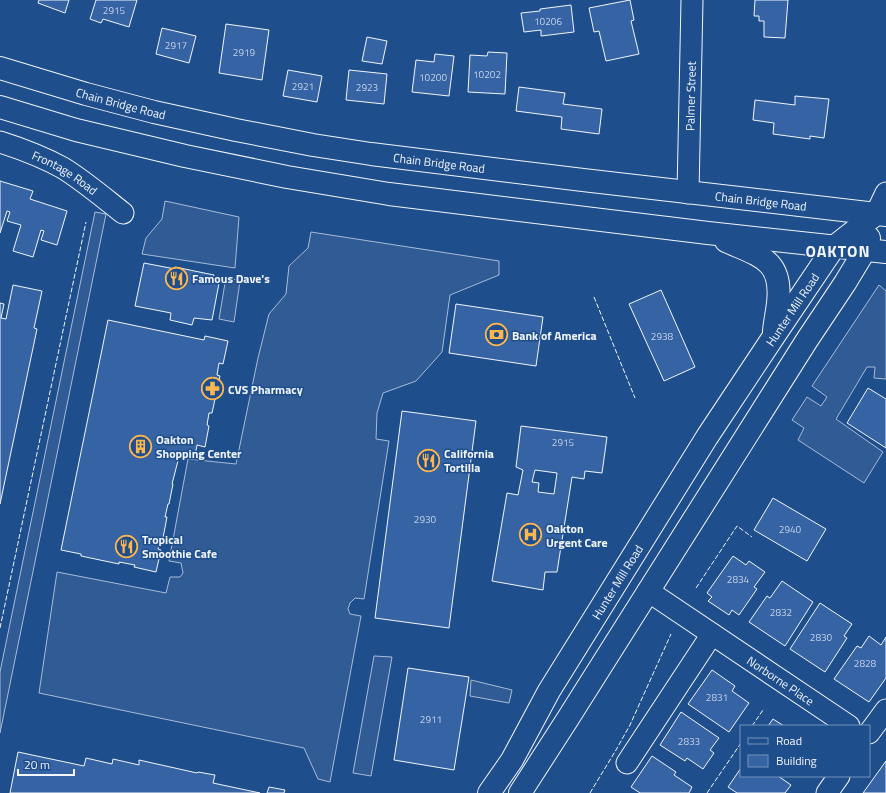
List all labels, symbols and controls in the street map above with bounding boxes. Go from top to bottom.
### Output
house number: 2915 [103,3,126,18]
house number: 10206 [534,14,562,29]
house number: 2917 [165,38,187,53]
house number: 2919 [233,45,256,60]
street label: Palmer Street [680,60,700,131]
house number: 10202 [473,67,501,82]
house number: 10200 [419,70,447,85]
house number: 2921 [292,79,314,94]
house number: 2923 [356,80,378,95]
street label: Chain Bridge Road [74,82,168,124]
street label: Frontage Road [29,145,102,199]
street label: Chain Bridge Road [392,147,486,177]
street label: Chain Bridge Road [714,186,808,215]
district label: OAKTON [805,239,871,263]
restaurant icon: Famous Dave's [163,265,189,291]
place label: Famous Dave's [192,269,270,288]
street label: Hunter Mill Road [760,269,824,350]
bank icon: Bank of America [483,322,509,348]
place label: Bank of America [512,326,597,345]
house number: 2938 [651,329,674,344]
pharmacy icon: CVS Pharmacy [200,376,226,402]
place label: CVS Pharmacy [228,380,303,399]
place label: Oakton Shopping Center [156,430,242,463]
building icon: Oakton Shopping Center [127,433,153,459]
house number: 2915 [552,435,575,450]
place label: California Tortilla [444,444,494,477]
restaurant icon: California Tortilla [415,447,441,473]
house number: 2930 [414,512,437,527]
place label: Oakton Urgent Care [546,519,608,552]
hospital icon: Oakton Urgent Care [518,522,544,548]
house number: 2940 [779,522,802,537]
place label: Tropical Smoothie Cafe [142,530,217,563]
restaurant icon: Tropical Smoothie Cafe [113,533,139,559]
street label: Hunter Mill Road [586,541,647,623]
house number: 2834 [727,572,750,587]
house number: 2832 [770,605,792,620]
house number: 2830 [810,630,833,645]
street label: Norborne Place [743,651,818,710]
house number: 2828 [854,656,877,671]
house number: 2831 [706,690,728,705]
house number: 2911 [420,712,442,727]
legend [740,725,870,777]
text: Road [776,731,802,750]
house number: 2833 [678,734,700,749]
scale bar [18,751,74,777]
text: Building [776,751,817,770]
text: 20 m [24,755,50,774]

